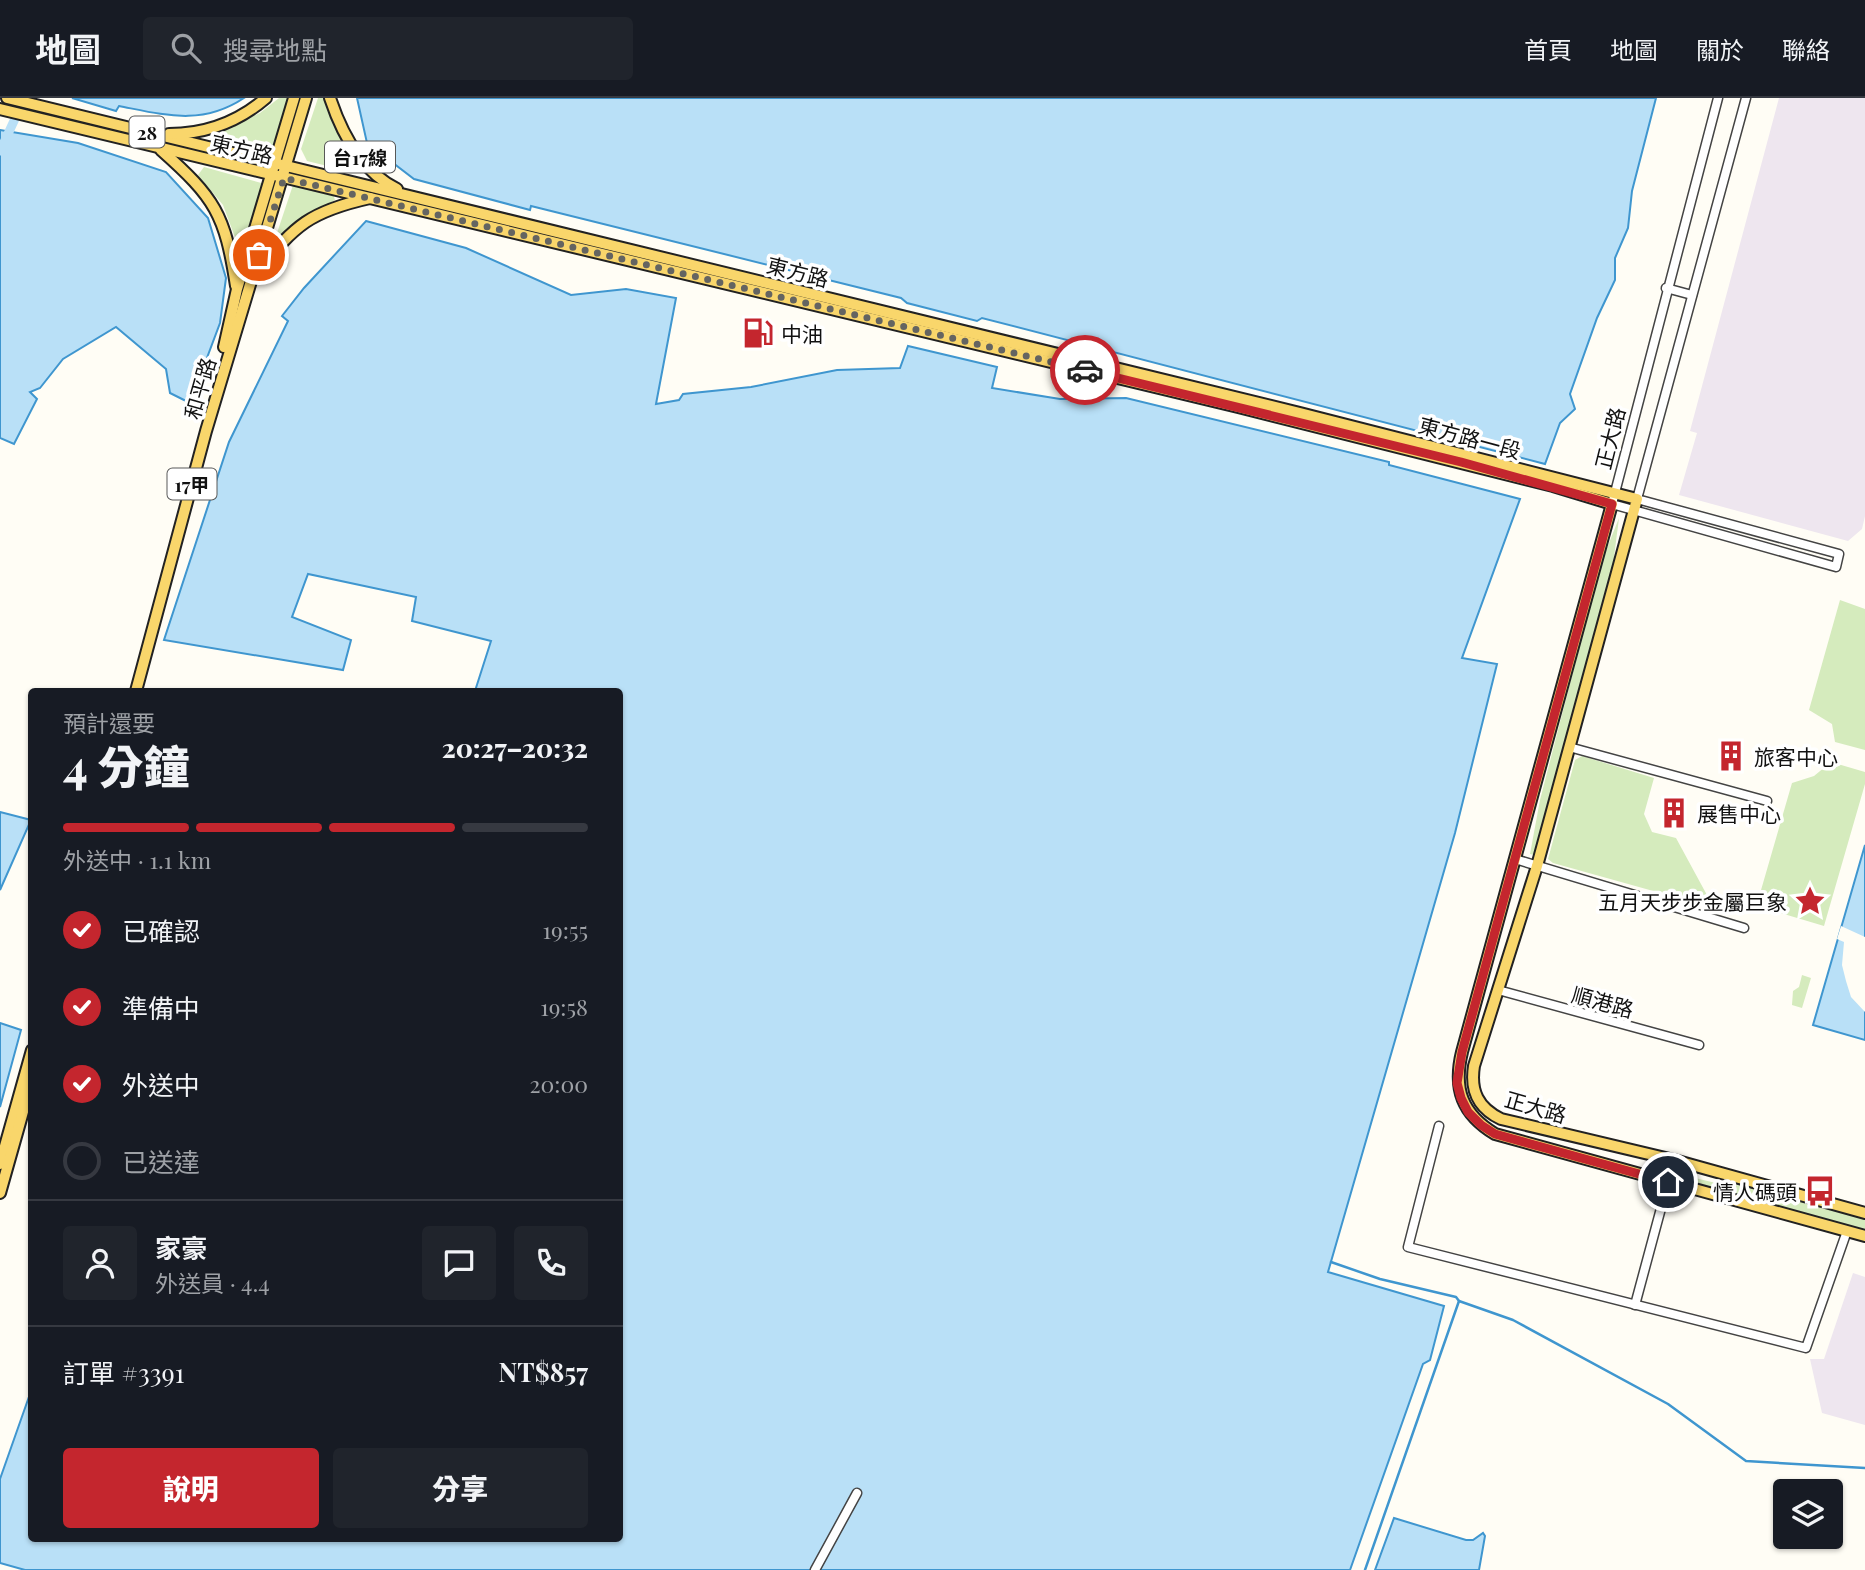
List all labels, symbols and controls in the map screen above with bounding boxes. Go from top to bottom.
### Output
search box [143,17,633,80]
text: 地圖 [35,26,101,70]
icon: search [167,29,205,67]
text: 搜尋地點 [223,32,327,67]
text: 首頁 [1524,33,1572,65]
text: 地圖 [1610,33,1658,65]
text: 關於 [1696,33,1744,65]
text: 聯絡 [1782,33,1830,65]
road number: 28 [130,116,164,148]
street label: 東方路 [208,127,276,169]
road number: 台17線 [325,142,395,172]
pin [229,225,289,285]
icon: bag [240,236,278,274]
street label: 東方路 [764,250,832,292]
fuel station icon: 中油 [741,316,775,350]
place label: 中油 [781,319,823,347]
courier [1050,335,1120,405]
icon: car [1066,351,1104,389]
street label: 和平路 [177,354,221,422]
street label: 正大路 [1588,404,1630,472]
street label: 東方路一段 [1416,410,1524,464]
road number: 17甲 [168,468,216,500]
text: 預計還要 [63,707,155,738]
text: 20:27–20:32 [442,730,588,765]
text: 4 分鐘 [63,734,190,796]
building icon: 旅客中心 [1714,739,1748,773]
place label: 旅客中心 [1754,742,1838,770]
building icon: 展售中心 [1657,796,1691,830]
place label: 展售中心 [1697,799,1781,827]
text: 外送中 · 1.1 km [63,844,211,875]
place icon: 五月天步步金屬巨象 [1793,884,1827,918]
place label: 五月天步步金屬巨象 [1598,887,1787,915]
icon: check [63,911,101,949]
text: 已確認 [122,913,200,948]
text: 19:55 [543,914,588,945]
street label: 順港路 [1569,979,1637,1023]
icon: check [63,988,101,1026]
text: 準備中 [122,990,200,1025]
text: 19:58 [540,991,588,1022]
icon: check [63,1065,101,1103]
text: 外送中 [122,1067,200,1102]
text: 20:00 [529,1068,588,1099]
street label: 正大路 [1502,1084,1570,1128]
text: 已送達 [122,1144,200,1179]
pin [1638,1152,1698,1212]
icon: home [1649,1163,1687,1201]
bus stop icon: 情人碼頭 [1803,1174,1837,1208]
place label: 情人碼頭 [1713,1177,1797,1205]
button: person [63,1226,137,1300]
button: chat [422,1226,496,1300]
button: phone [514,1226,588,1300]
text: 家豪 [155,1230,207,1265]
text: 外送員 · 4.4 [155,1267,270,1298]
text: NT$857 [499,1354,588,1389]
text: 訂單 #3391 [63,1355,184,1390]
button: 說明 [63,1448,319,1528]
button: 分享 [333,1448,588,1528]
map controls [1773,1479,1843,1549]
button: layers [1773,1479,1843,1549]

